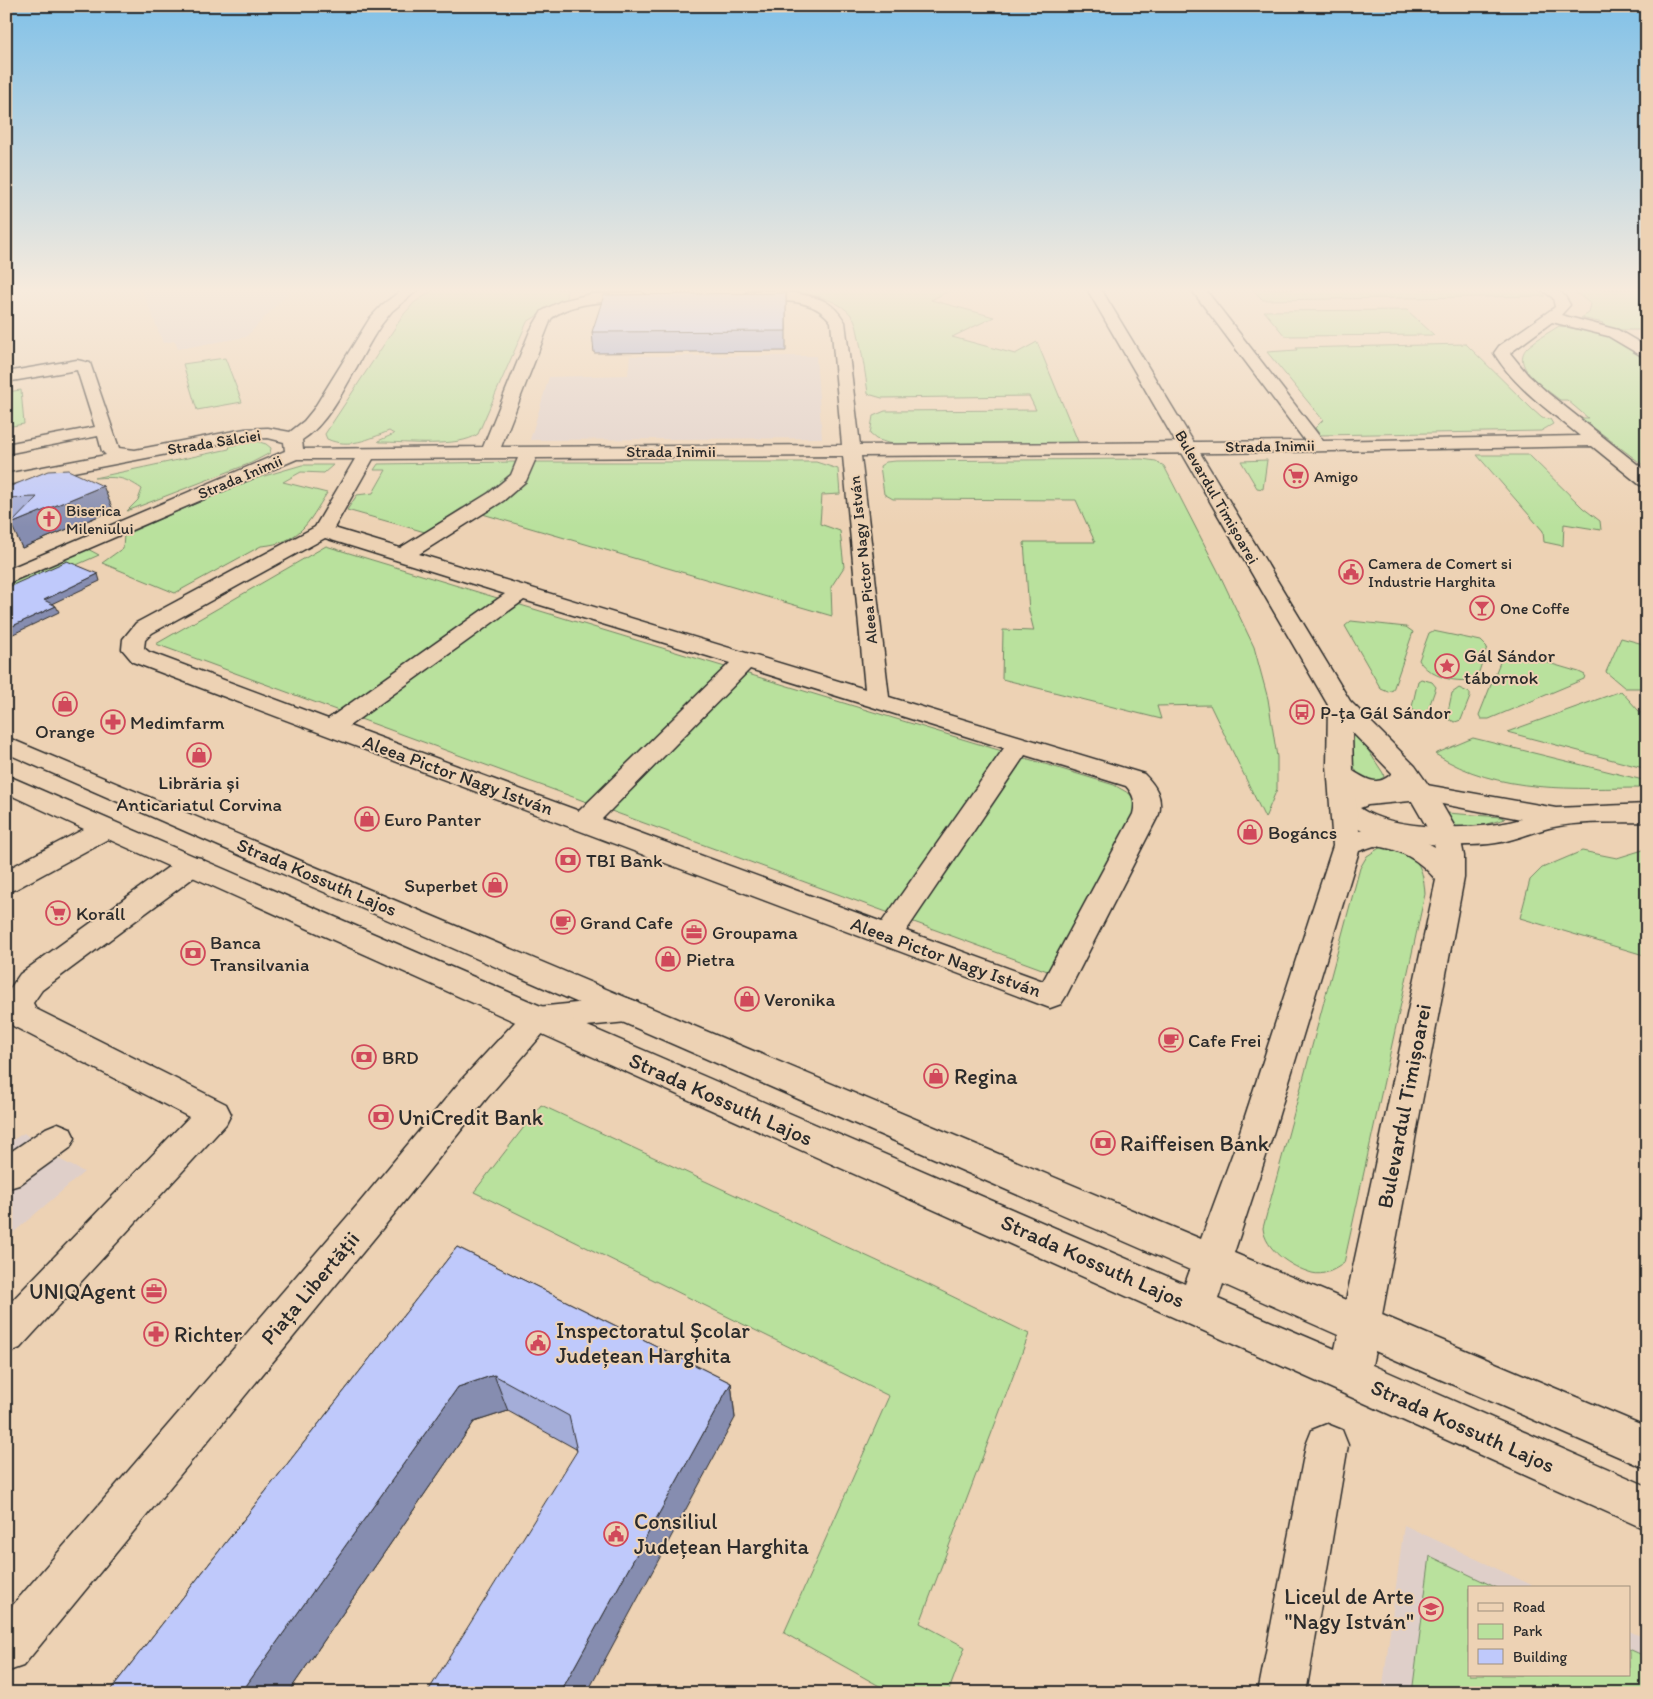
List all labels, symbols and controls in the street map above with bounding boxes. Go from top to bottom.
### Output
street label: Strada Sălciei [166,425,262,459]
street label: Bulevardul Timișoarei [1171,427,1263,567]
street label: Strada Inimii [1225,436,1315,456]
street label: Strada Inimii [626,442,716,461]
street label: Strada Inimii [195,451,285,503]
supermarket icon: Amigo [1283,463,1309,489]
place label: Amigo [1314,467,1358,486]
street label: Aleea Pictor Nagy István [845,475,881,645]
place label: Biserica Mileniului [66,501,134,538]
church icon: Biserica Mileniului [36,506,62,532]
place label: Camera de Comert si Industrie Harghita [1368,554,1512,591]
public building icon: Camera de Comert si Industrie Harghita [1338,559,1364,585]
bar icon: One Coffe [1469,595,1495,621]
place label: One Coffe [1500,599,1570,618]
place label: Gál Sándor tábornok [1464,644,1555,689]
place icon: Gál Sándor tábornok [1434,653,1460,679]
shop icon: Orange [52,691,78,717]
bus stop icon: P-ța Gál Sándor [1289,699,1315,725]
place label: P-ța Gál Sándor [1320,701,1451,724]
pharmacy icon: Medimfarm [100,709,126,735]
place label: Medimfarm [130,711,225,734]
place label: Orange [35,720,95,743]
street label: Aleea Pictor Nagy István [360,730,556,820]
shop icon: Librăria și Anticariatul Corvina [186,742,212,768]
place label: Librăria și Anticariatul Corvina [116,771,282,816]
shop icon: Euro Panter [354,806,380,832]
place label: Euro Panter [384,808,481,831]
shop icon: Bogáncs [1237,819,1263,845]
place label: Bogáncs [1268,821,1337,844]
street label: Strada Kossuth Lajos [234,833,400,921]
bank icon: TBI Bank [555,847,581,873]
place label: TBI Bank [586,849,663,872]
shop icon: Superbet [482,872,508,898]
place label: Superbet [404,874,478,897]
supermarket icon: Korall [45,900,71,926]
place label: Korall [76,902,126,925]
cafe icon: Grand Cafe [550,909,576,935]
place label: Grand Cafe [580,911,673,934]
street label: Aleea Pictor Nagy István [848,912,1044,1002]
office icon: Groupama [681,919,707,945]
place label: Groupama [712,921,798,944]
place label: Banca Transilvania [210,931,309,976]
bank icon: Banca Transilvania [180,940,206,966]
shop icon: Pietra [655,946,681,972]
place label: Pietra [686,948,735,971]
shop icon: Veronika [734,986,760,1012]
place label: Veronika [764,988,835,1011]
street label: Bulevardul Timișoarei [1371,1001,1437,1211]
cafe icon: Cafe Frei [1158,1027,1184,1053]
place label: Cafe Frei [1188,1029,1261,1052]
bank icon: BRD [351,1044,377,1070]
place label: BRD [382,1046,419,1069]
street label: Strada Kossuth Lajos [625,1046,817,1152]
shop icon: Regina [923,1063,949,1089]
place label: Regina [954,1063,1018,1090]
bank icon: UniCredit Bank [368,1104,394,1130]
place label: UniCredit Bank [398,1104,544,1131]
bank icon: Raiffeisen Bank [1090,1130,1116,1156]
place label: Raiffeisen Bank [1120,1130,1270,1157]
street label: Strada Kossuth Lajos [997,1208,1189,1314]
street label: Piața Libertății [255,1226,365,1350]
place label: UNIQAgent [29,1278,136,1305]
office icon: UNIQAgent [141,1278,167,1304]
place label: Inspectoratul Școlar Județean Harghita [556,1317,751,1369]
pharmacy icon: Richter [143,1321,169,1347]
place label: Richter [174,1321,242,1348]
public building icon: Inspectoratul Școlar Județean Harghita [525,1330,551,1356]
street label: Strada Kossuth Lajos [1367,1373,1559,1479]
place label: Consiliul Județean Harghita [634,1508,810,1560]
public building icon: Consiliul Județean Harghita [603,1521,629,1547]
place label: Liceul de Arte "Nagy István" [1284,1583,1414,1635]
legend [1468,1586,1630,1676]
school or university icon: Liceul de Arte "Nagy István" [1418,1596,1444,1622]
text: Road [1513,1598,1546,1616]
text: Park [1513,1622,1543,1640]
text: Building [1513,1648,1567,1666]

